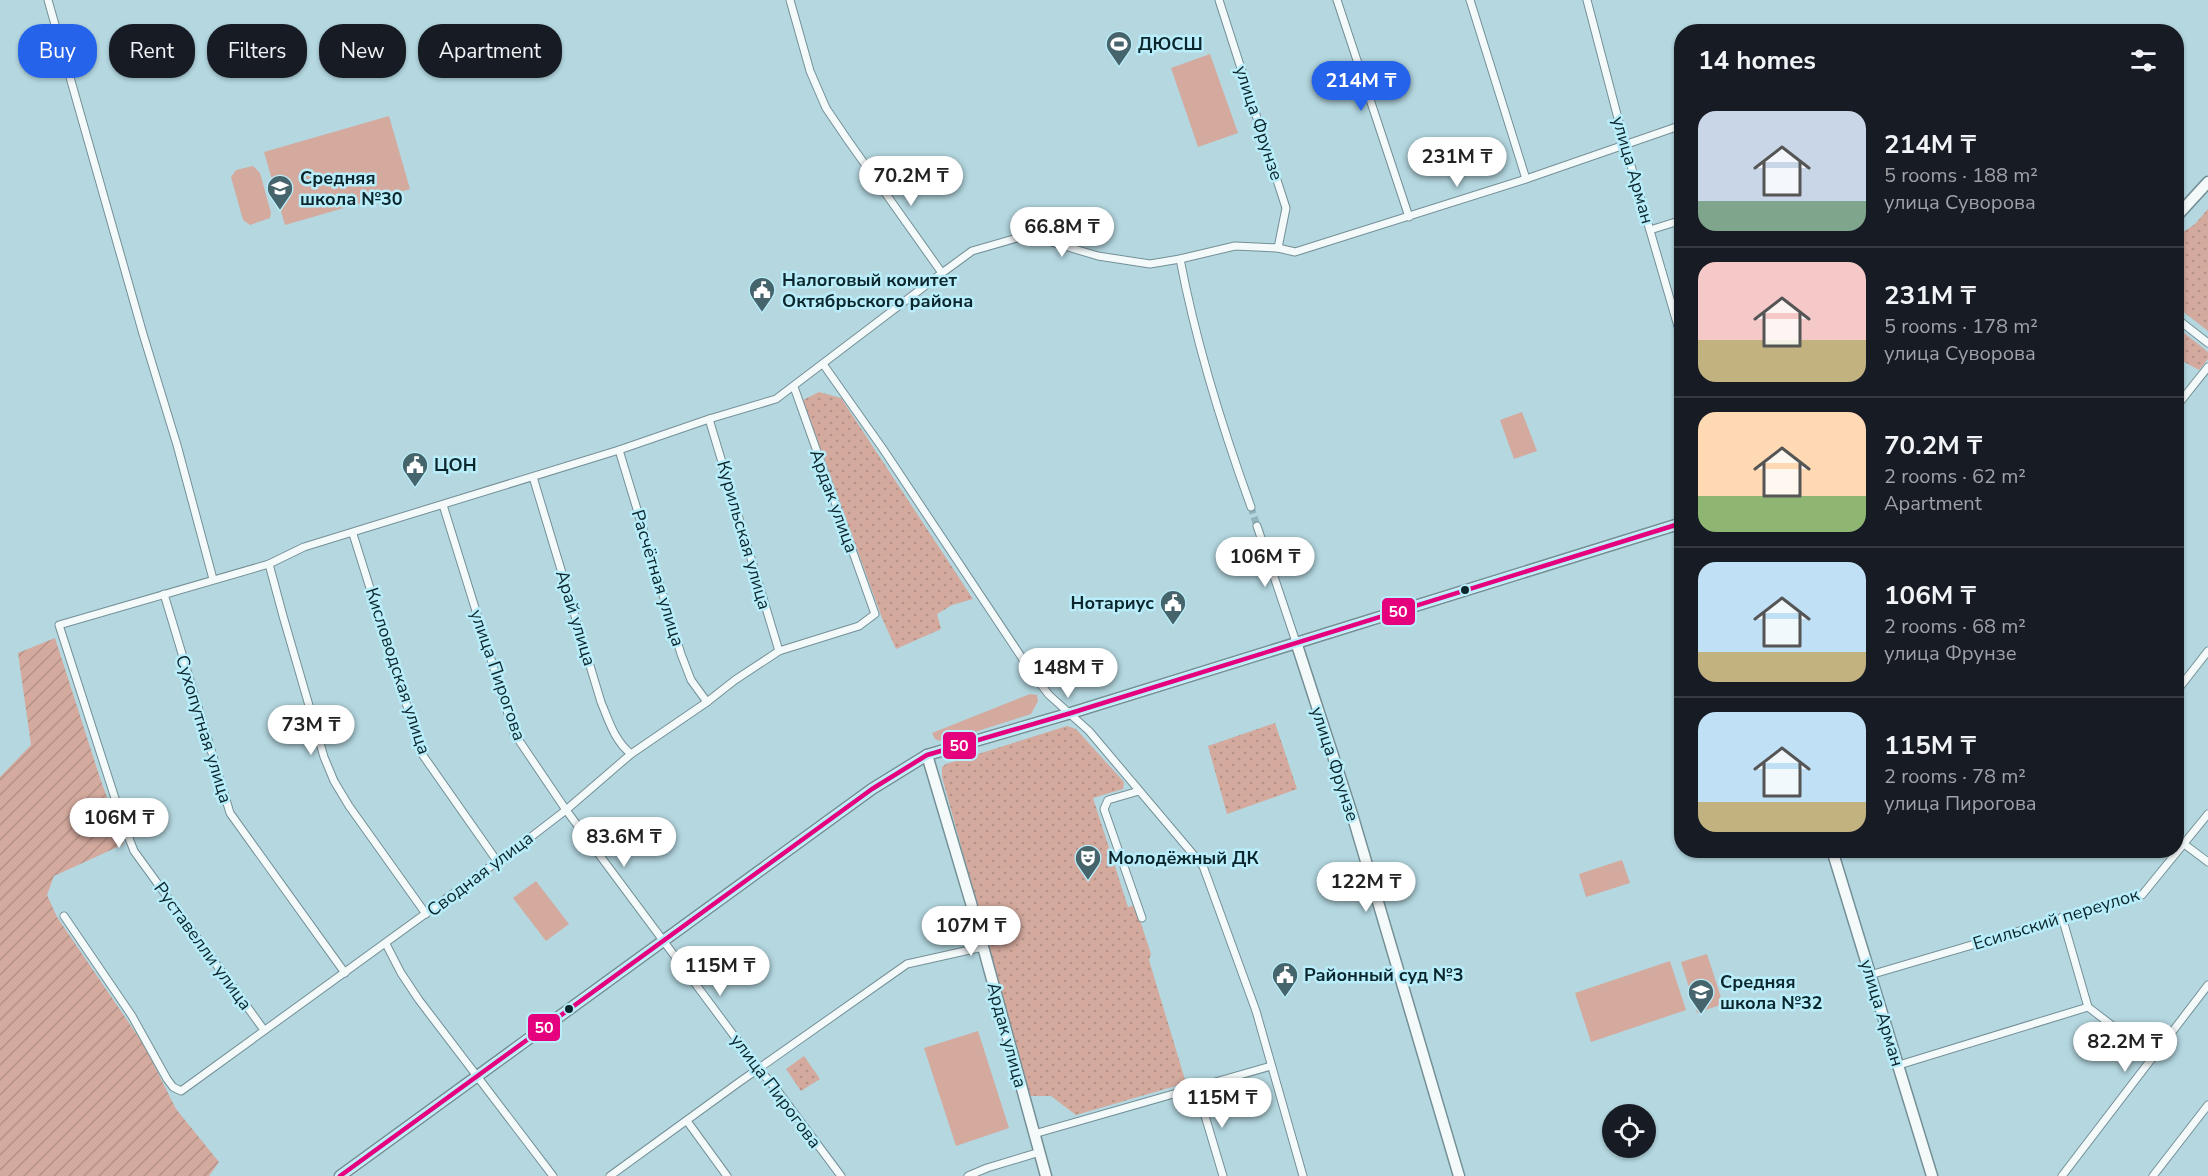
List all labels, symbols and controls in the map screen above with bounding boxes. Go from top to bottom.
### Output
chip: Buy [18,24,97,78]
chip: Rent [109,24,195,78]
chip: Filters [207,24,307,78]
chip: New [319,24,406,78]
chip: Apartment [418,24,562,78]
sports icon: ДЮСШ [1104,29,1134,67]
place label: ДЮСШ [1138,32,1203,56]
text: 14 homes [1698,43,1816,78]
icon: filters [2127,44,2160,77]
pin: 214M ₸ [1312,61,1410,112]
street label: улица Фрунзе [1229,63,1289,183]
text: 214M ₸ [1326,67,1396,94]
street label: улица Арман [1606,113,1660,227]
text: 214M ₸ [1884,127,1976,162]
icon: home [1746,135,1818,207]
pin: 231M ₸ [1408,137,1506,188]
text: 231M ₸ [1422,143,1492,170]
pin: 70.2M ₸ [856,156,966,207]
text: 70.2M ₸ [873,162,949,189]
text: 5 rooms · 188 m² [1884,162,2038,189]
place label: Средняя школа №30 [300,166,403,211]
school or university icon: Средняя школа №30 [265,173,295,211]
text: улица Суворова [1884,189,2036,216]
pin: 66.8M ₸ [1007,207,1117,258]
text: 66.8M ₸ [1024,213,1100,240]
place label: Налоговый комитет Октябрьского района [782,268,973,313]
public building icon: Налоговый комитет Октябрьского района [747,275,777,313]
text: 231M ₸ [1884,278,1976,313]
icon: home [1746,286,1818,358]
text: 5 rooms · 178 m² [1884,313,2038,340]
text: улица Суворова [1884,340,2036,367]
text: 70.2M ₸ [1884,428,1982,463]
icon: home [1746,436,1818,508]
street label: Ардак улица [804,446,864,556]
public building icon: ЦОН [400,450,430,488]
place label: ЦОН [434,453,477,477]
street label: Курильская улица [711,458,777,612]
text: 2 rooms · 62 m² [1884,463,2026,490]
text: Apartment [1884,490,1982,517]
street label: Расчётная улица [626,507,690,649]
pin: 106M ₸ [1216,537,1314,588]
text: 106M ₸ [1230,543,1300,570]
street label: Арай улица [550,567,602,669]
text: 106M ₸ [1884,578,1976,613]
unlabelled marker [1459,584,1471,596]
street label: Кисловодская улица [360,585,436,757]
icon: home [1746,586,1818,658]
public building icon: Нотариус [1158,588,1188,626]
place label: Нотариус [1071,591,1154,615]
line badge: 50 [1381,597,1416,626]
text: 50 [1388,601,1408,623]
street label: улица Пирогова [464,606,532,744]
text: 2 rooms · 68 m² [1884,613,2026,640]
text: улица Фрунзе [1884,640,2017,667]
pin: 148M ₸ [1019,648,1117,699]
street label: Сухопутная улица [170,652,238,806]
text: 148M ₸ [1033,654,1103,681]
street label: улица Фрунзе [1305,704,1365,824]
pin: 73M ₸ [269,705,353,756]
text: 73M ₸ [282,711,340,738]
text: 115M ₸ [1884,728,1976,763]
line badge: 50 [942,731,977,760]
text: 50 [949,735,969,757]
icon: home [1746,736,1818,808]
text: 2 rooms · 78 m² [1884,763,2026,790]
text: улица Пирогова [1884,790,2037,817]
pin: 106M ₸ [70,798,168,849]
text: 106M ₸ [84,804,154,831]
pin: 83.6M ₸ [569,817,679,868]
text: 83.6M ₸ [586,823,662,850]
street label: Сводная улица [422,826,538,922]
theatre icon: Молодёжный ДК [1073,843,1103,881]
place label: Молодёжный ДК [1108,846,1259,870]
pin: 122M ₸ [1317,862,1415,913]
text: 122M ₸ [1331,868,1401,895]
street label: Руставелли улица [148,877,258,1015]
street label: Есильский переулок [1970,882,2143,956]
pin: 107M ₸ [922,906,1020,957]
text: 107M ₸ [936,912,1006,939]
pin: 115M ₸ [671,946,769,997]
text: 115M ₸ [685,952,755,979]
street label: улица Арман [1854,957,1910,1069]
public building icon: Районный суд №3 [1270,960,1300,998]
place label: Районный суд №3 [1304,963,1464,987]
place label: Средняя школа №32 [1720,970,1823,1015]
school or university icon: Средняя школа №32 [1686,977,1716,1015]
street label: Ардак улица [981,980,1033,1090]
unlabelled marker [563,1003,575,1015]
line badge: 50 [527,1013,561,1042]
text: 50 [534,1017,554,1039]
pin: 82.2M ₸ [2070,1022,2180,1073]
text: 82.2M ₸ [2087,1028,2163,1055]
street label: улица Пирогова [725,1029,827,1153]
pin: 115M ₸ [1173,1078,1271,1129]
text: 115M ₸ [1187,1084,1257,1111]
map controls [1602,1104,1656,1158]
button: locate [1602,1104,1656,1158]

